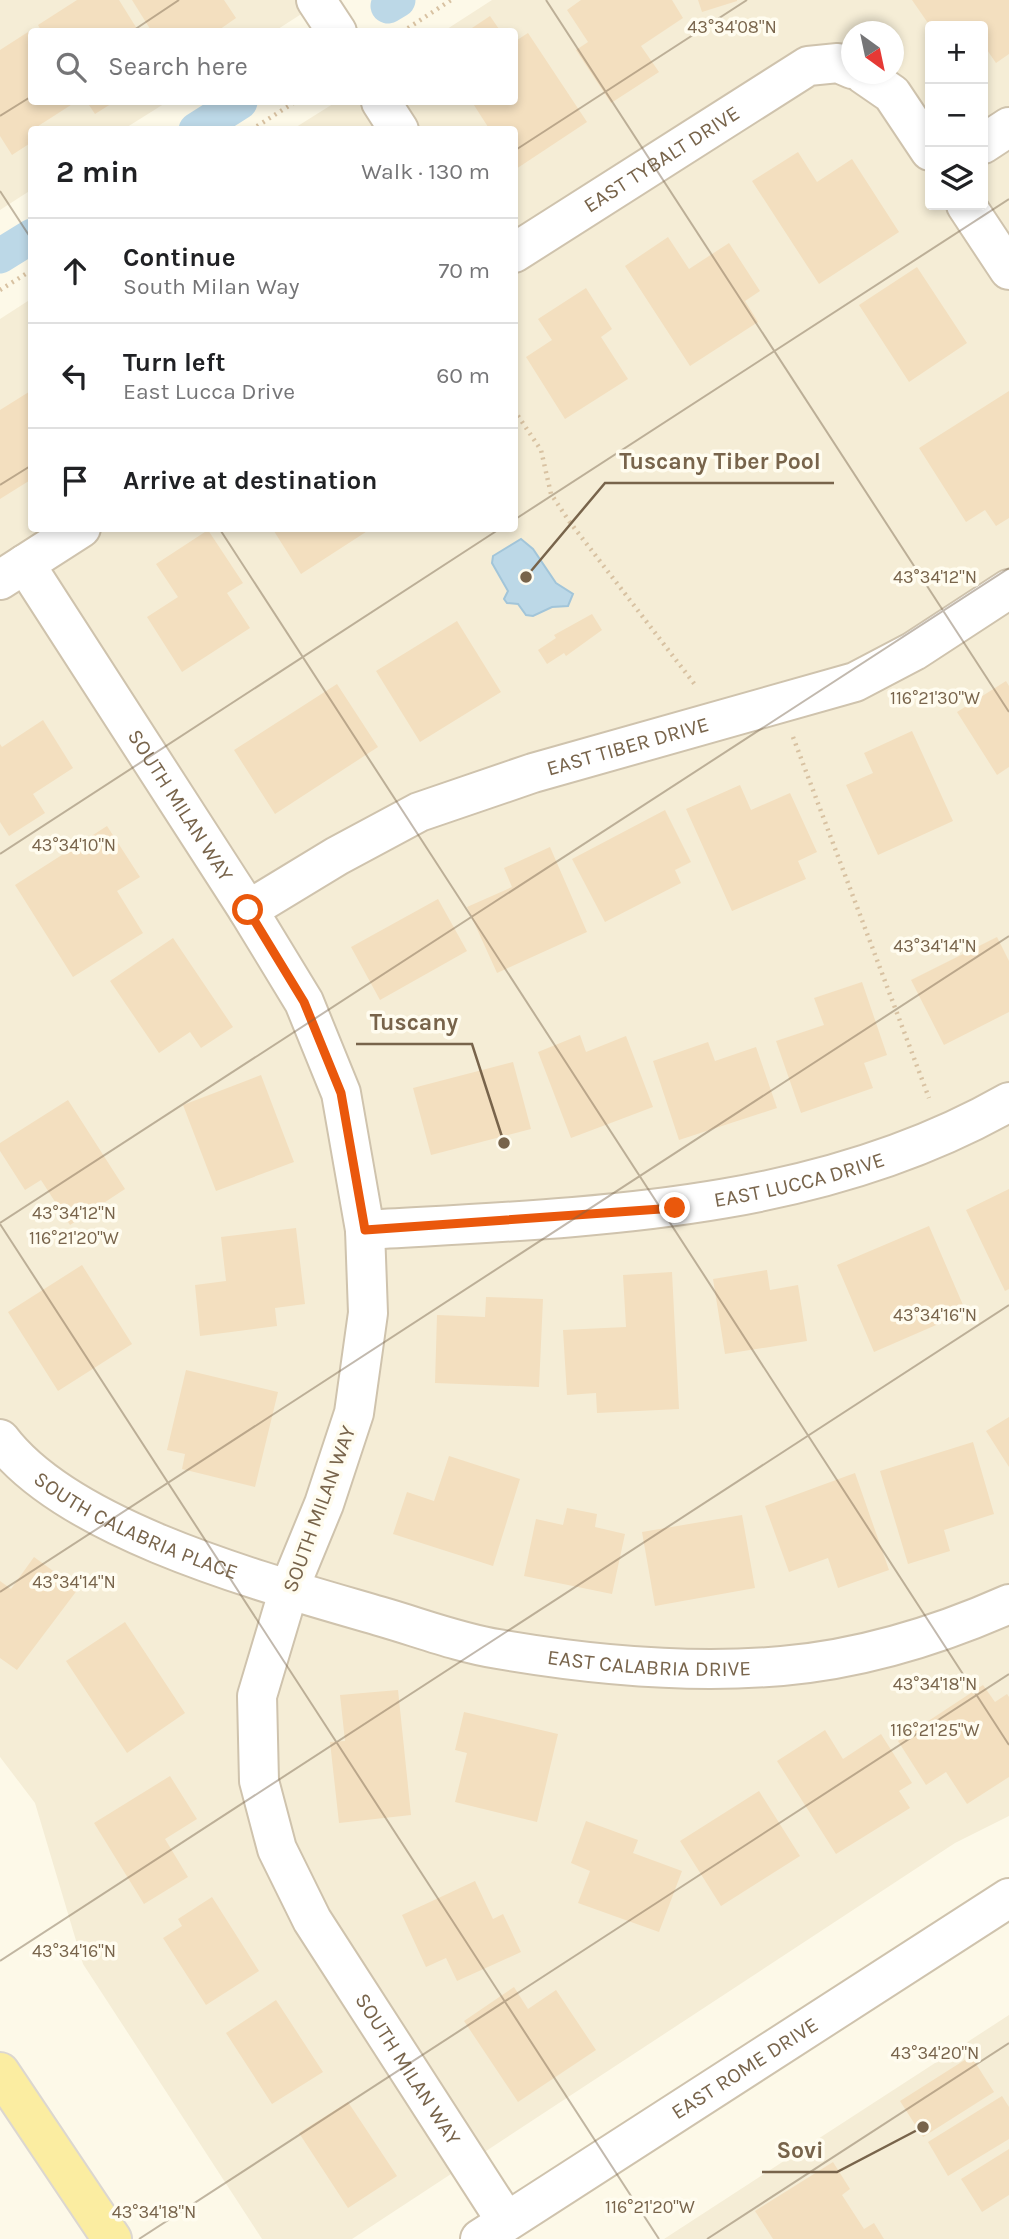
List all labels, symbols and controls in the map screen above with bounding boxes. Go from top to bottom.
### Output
text: 43°34'08"N [687,16,777,38]
north arrow [841,21,904,84]
map controls [925,21,988,210]
button: + [925,21,988,84]
search box [28,28,518,105]
icon: search [52,48,90,86]
text: Search here [108,51,248,82]
button: − [925,84,988,147]
street label: EAST TYBALT DRIVE [579,101,744,217]
button: layers [925,147,988,210]
text: 2 min [56,154,139,190]
text: Walk · 130 m [361,158,490,185]
text: Continue [123,242,235,273]
icon: ahead [56,252,94,290]
text: 70 m [439,257,490,284]
text: South Milan Way [123,273,299,300]
text: Turn left [123,347,225,378]
icon: left [56,357,94,395]
text: 60 m [436,362,490,389]
text: East Lucca Drive [123,378,295,405]
callout: Tuscany Tiber Pool [605,439,834,483]
text: Tuscany Tiber Pool [619,448,821,475]
icon: arrive [56,462,94,500]
text: Arrive at destination [123,465,377,496]
text: 43°34'12"N [893,566,977,588]
text: 116°21'30"W [890,687,980,709]
street label: EAST TIBER DRIVE [544,712,712,781]
street label: SOUTH MILAN WAY [123,725,238,886]
text: 43°34'10"N [32,834,116,856]
route start [232,894,263,925]
text: 43°34'14"N [893,935,977,957]
callout: Tuscany [356,1000,472,1044]
text: Tuscany [370,1009,459,1036]
street label: EAST LUCCA DRIVE [712,1147,888,1212]
route end [659,1192,690,1223]
text: 43°34'12"N [32,1202,116,1224]
text: 116°21'20"W [29,1227,119,1249]
text: 43°34'16"N [893,1304,977,1326]
street label: SOUTH MILAN WAY [278,1422,360,1596]
street label: SOUTH CALABRIA PLACE [29,1466,241,1584]
text: 43°34'14"N [32,1571,116,1593]
street label: EAST CALABRIA DRIVE [546,1645,752,1681]
text: 43°34'18"N [893,1673,977,1695]
text: 116°21'25"W [890,1719,980,1741]
text: 43°34'16"N [32,1940,116,1962]
street label: SOUTH MILAN WAY [350,1989,466,2150]
street label: EAST ROME DRIVE [667,2012,822,2124]
text: 43°34'20"N [891,2042,979,2064]
callout: Sovi [762,2128,837,2172]
text: Sovi [776,2137,824,2164]
text: 116°21'20"W [605,2196,695,2218]
text: 43°34'18"N [112,2201,196,2223]

